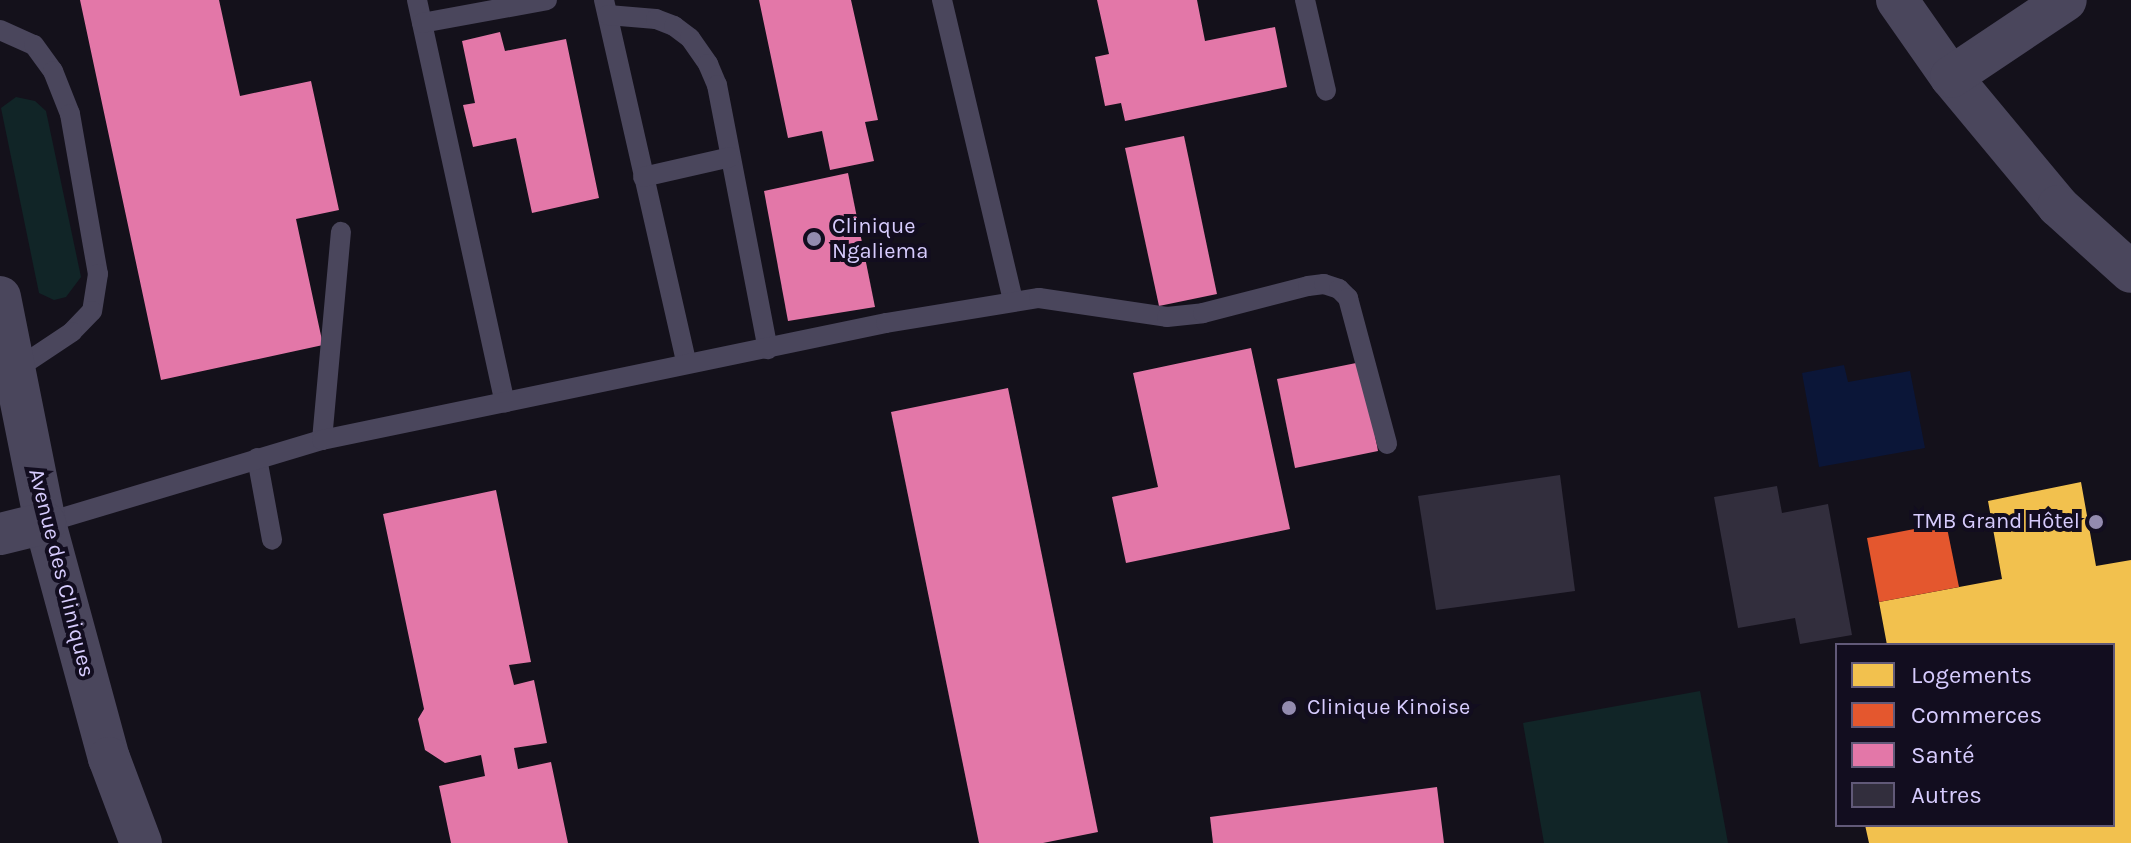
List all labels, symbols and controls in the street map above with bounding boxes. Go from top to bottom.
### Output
place label: Clinique Ngaliema [832,213,928,264]
marker: Clinique Ngaliema [803,228,825,250]
street label: Avenue des Cliniques [22,466,100,680]
place label: TMB Grand Hôtel [1913,509,2080,535]
marker: TMB Grand Hôtel [2087,513,2105,531]
legend [1835,643,2115,827]
text: Logements [1911,661,2032,689]
place label: Clinique Kinoise [1307,695,1470,721]
marker: Clinique Kinoise [1278,697,1300,719]
text: Commerces [1911,701,2042,729]
text: Santé [1911,741,1975,769]
text: Autres [1911,781,1982,809]

